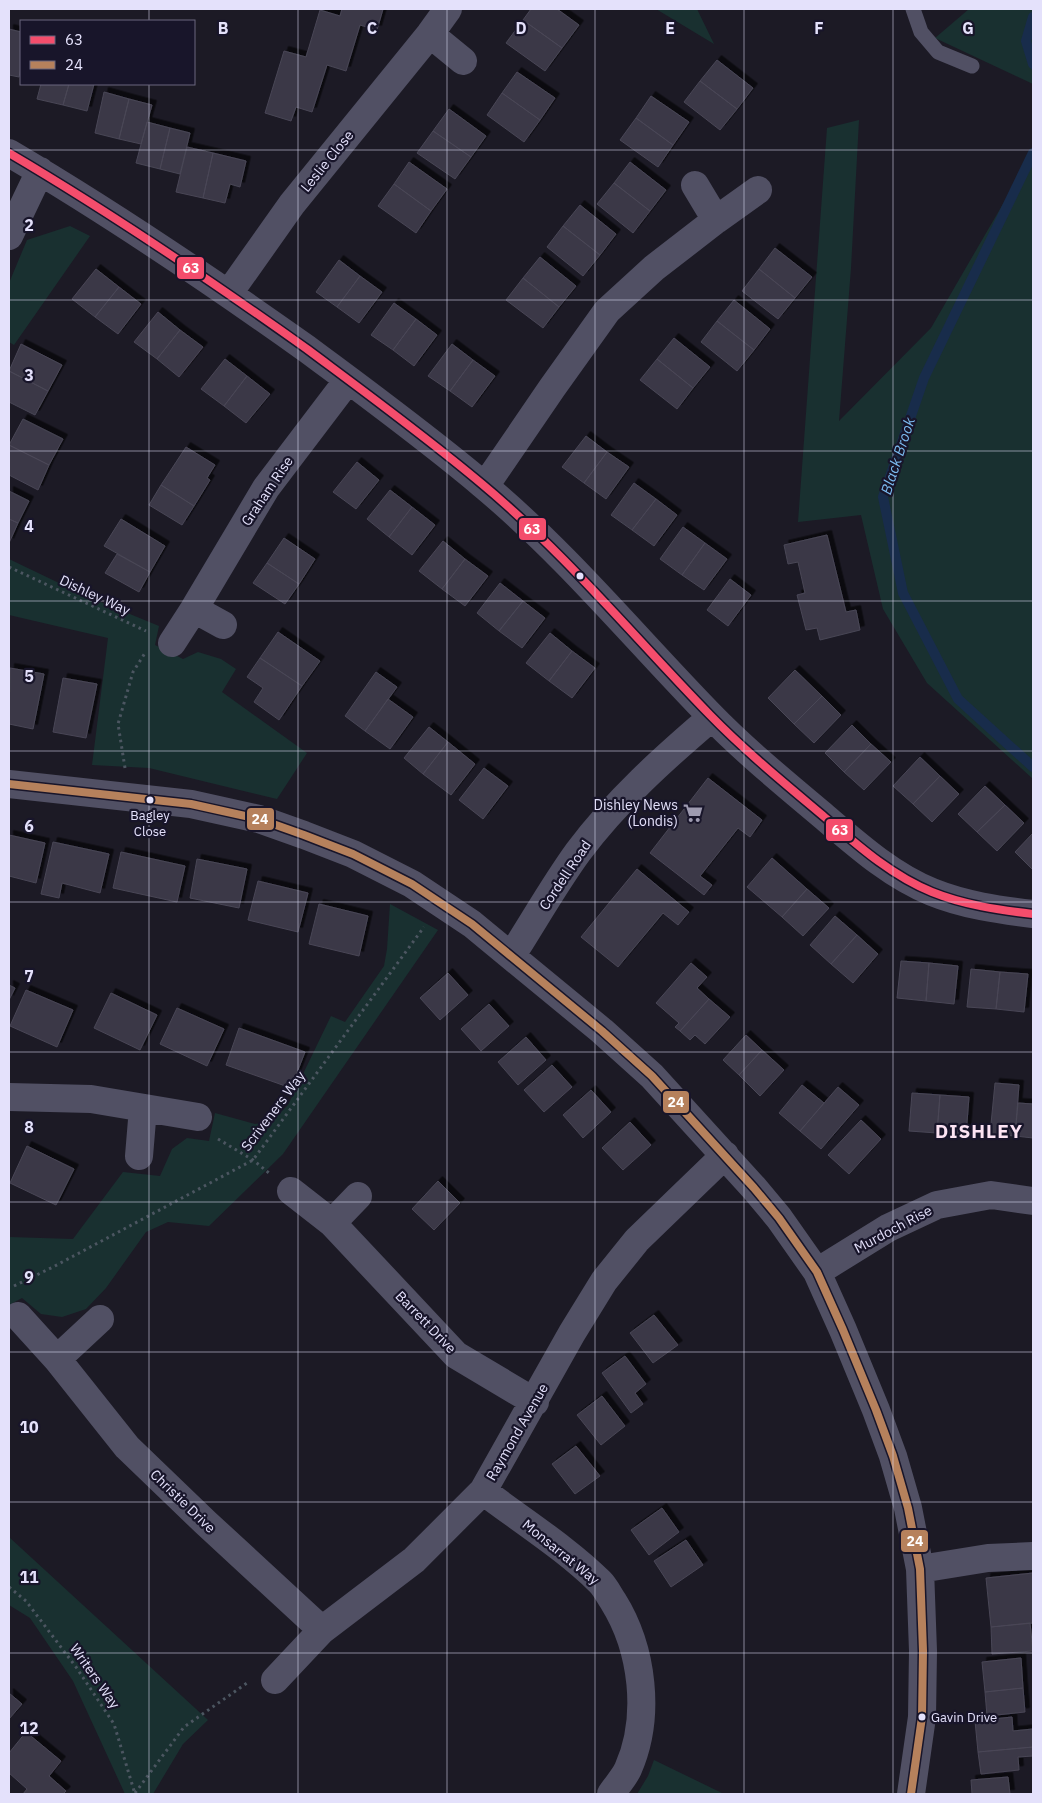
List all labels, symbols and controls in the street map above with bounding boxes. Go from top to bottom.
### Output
text: B [218,18,229,38]
text: C [367,18,377,38]
text: D [515,18,527,38]
text: E [665,18,675,38]
text: F [814,18,824,38]
text: G [962,18,974,38]
legend [20,20,195,85]
text: 63 [65,30,83,49]
text: 24 [65,55,83,74]
street label: Leslie Close [297,126,358,196]
text: 2 [24,215,34,235]
line badge: 63 [176,256,205,280]
text: 63 [183,259,199,277]
text: 3 [24,365,34,385]
water label: Black Brook [876,415,919,497]
street label: Graham Rise [237,452,297,529]
text: 4 [24,516,34,536]
line badge: 63 [518,517,547,541]
text: 63 [524,520,540,538]
street label: Dishley Way [57,571,133,619]
unlabelled marker [575,571,585,581]
text: 5 [24,666,34,686]
marker: Bagley Close [145,795,155,805]
place label: Dishley News (Londis) [594,796,678,830]
supermarket icon: Dishley News (Londis) [682,802,704,824]
place label: Bagley Close [130,807,170,840]
line badge: 24 [246,807,275,831]
text: 24 [252,810,268,828]
text: 6 [24,816,34,836]
line badge: 63 [825,818,854,842]
text: 63 [832,821,848,839]
street label: Cordell Road [535,837,595,913]
text: 7 [24,966,34,986]
street label: Scriveners Way [237,1067,309,1155]
line badge: 24 [662,1090,690,1114]
text: 24 [668,1093,684,1111]
text: 8 [24,1117,34,1137]
district label: DISHLEY [935,1119,1023,1143]
street label: Murdoch Rise [851,1201,935,1257]
text: 9 [24,1267,34,1287]
street label: Barrett Drive [392,1287,460,1357]
street label: Raymond Avenue [482,1380,552,1484]
text: 10 [19,1417,39,1437]
street label: Christie Drive [147,1465,220,1537]
street label: Monsarrat Way [519,1515,603,1589]
line badge: 24 [900,1529,929,1553]
text: 24 [907,1532,923,1550]
text: 11 [19,1567,39,1587]
street label: Writers Way [66,1640,124,1712]
place label: Gavin Drive [931,1709,997,1726]
marker: Gavin Drive [917,1712,927,1722]
text: 12 [19,1718,39,1738]

